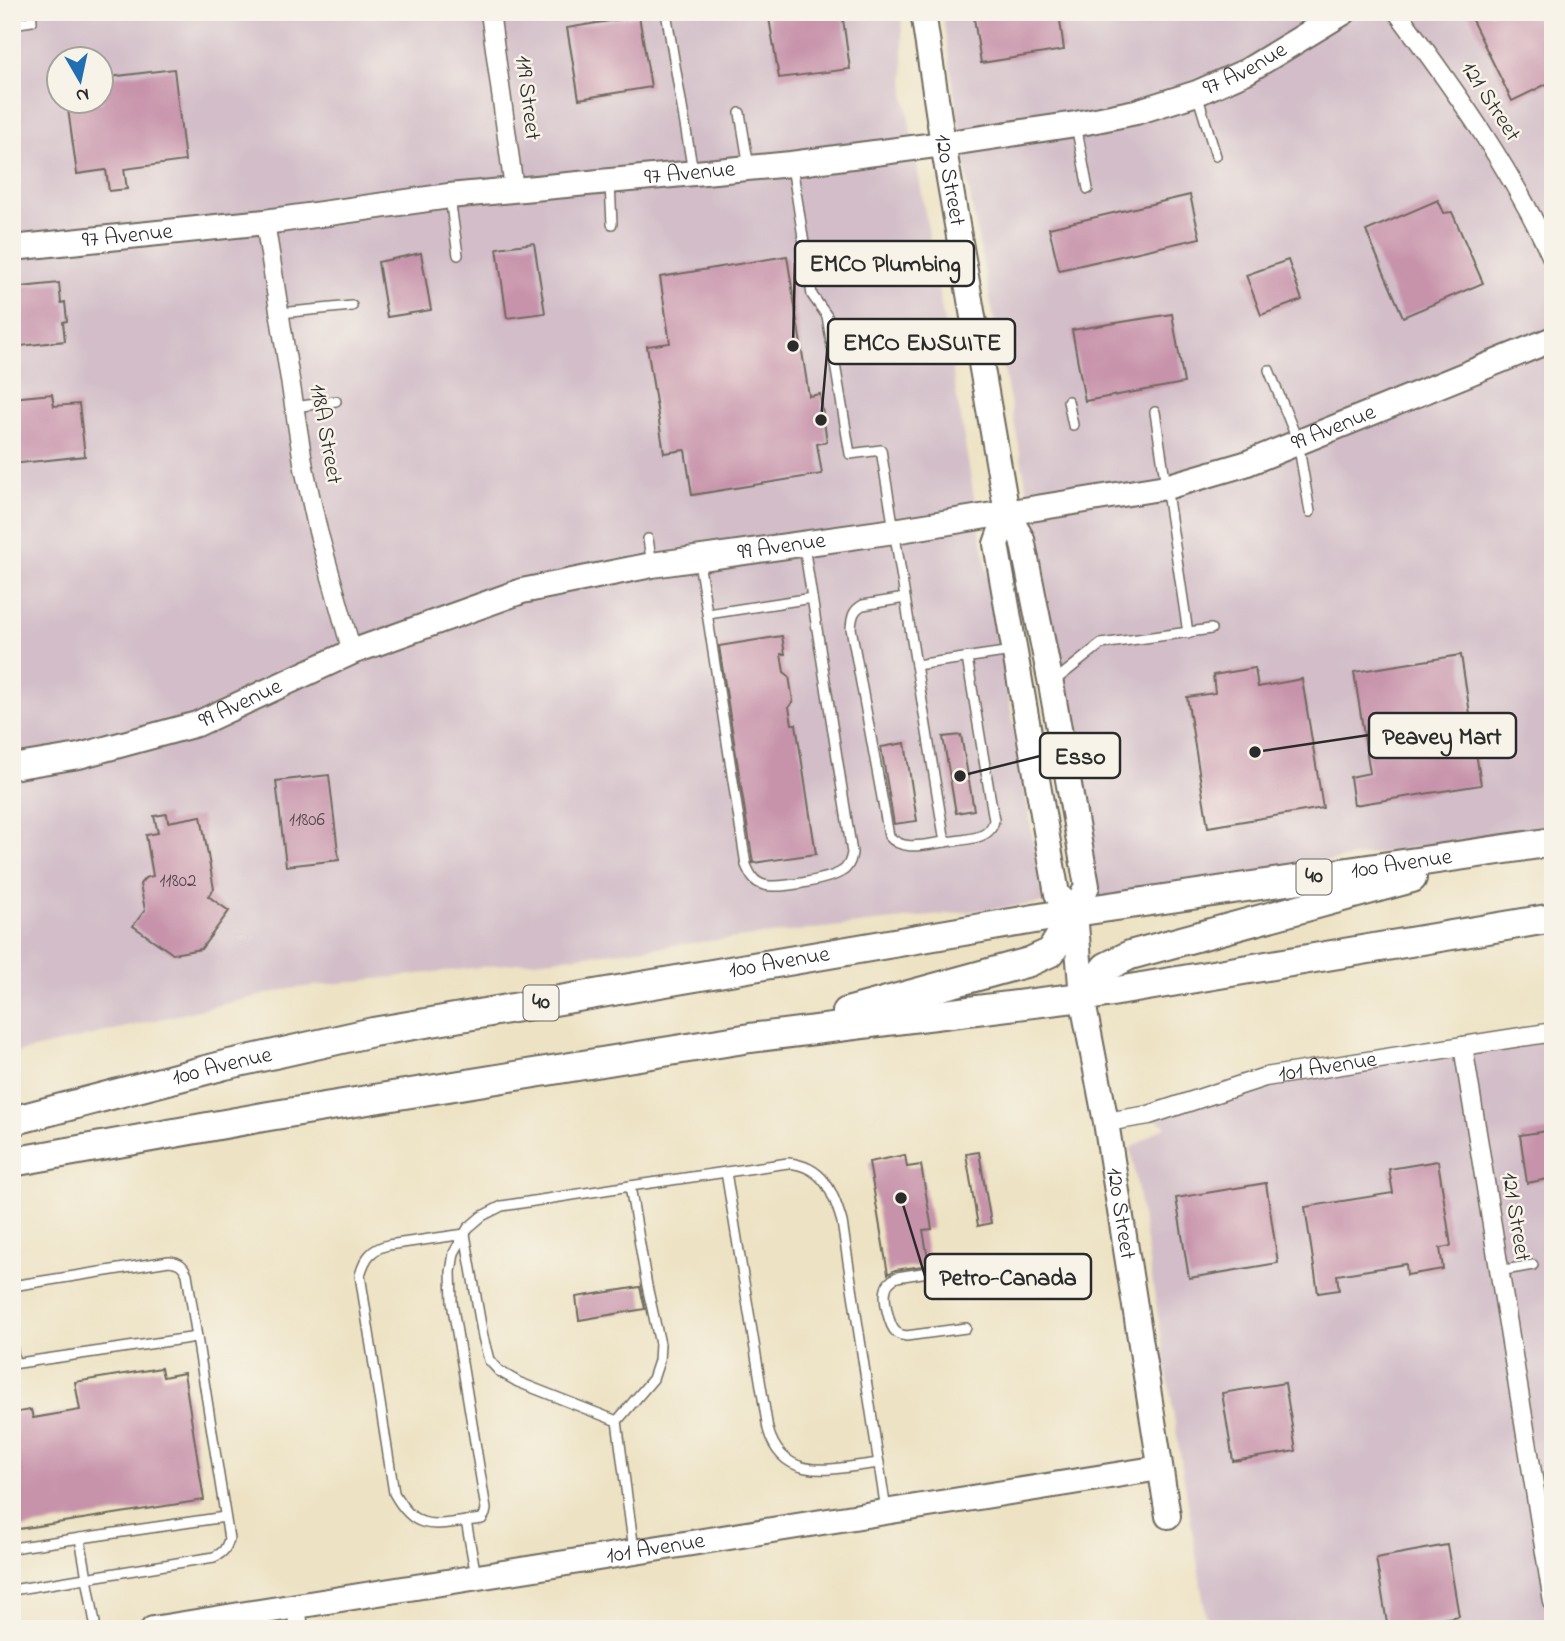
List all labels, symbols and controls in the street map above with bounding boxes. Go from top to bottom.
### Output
street label: 97 Avenue [1198,34,1294,105]
north arrow [46,46,116,116]
street label: 119 Street [505,54,549,143]
street label: 121 Street [1452,55,1528,149]
text: N [74,80,91,109]
street label: 120 Street [925,132,973,229]
street label: 97 Avenue [643,153,737,194]
street label: 97 Avenue [80,215,175,257]
callout: EMCO Plumbing [795,241,974,286]
text: EMCO Plumbing [809,248,961,284]
callout: EMCO ENSUITE [828,319,1015,364]
text: EMCO ENSUITE [843,327,1001,362]
street label: 118A Street [300,381,350,487]
street label: 99 Avenue [1286,396,1381,460]
street label: 99 Avenue [735,524,828,569]
street label: 99 Avenue [193,670,288,737]
callout: Peavey Mart [1369,713,1516,758]
text: Peavey Mart [1382,721,1503,757]
callout: Esso [1040,733,1120,778]
text: Esso [1054,741,1106,776]
house number: 11806 [289,807,325,834]
street label: 100 Avenue [1349,840,1455,888]
road number: 40 [1296,860,1332,894]
house number: 11802 [160,868,196,895]
street label: 100 Avenue [726,938,833,987]
road number: 40 [524,986,558,1020]
street label: 100 Avenue [168,1038,276,1095]
street label: 101 Avenue [1276,1043,1380,1091]
street label: 120 Street [1097,1165,1144,1262]
street label: 121 Street [1492,1170,1538,1264]
callout: Petro-Canada [925,1254,1091,1299]
text: Petro-Canada [939,1262,1077,1297]
street label: 101 Avenue [604,1524,708,1573]

